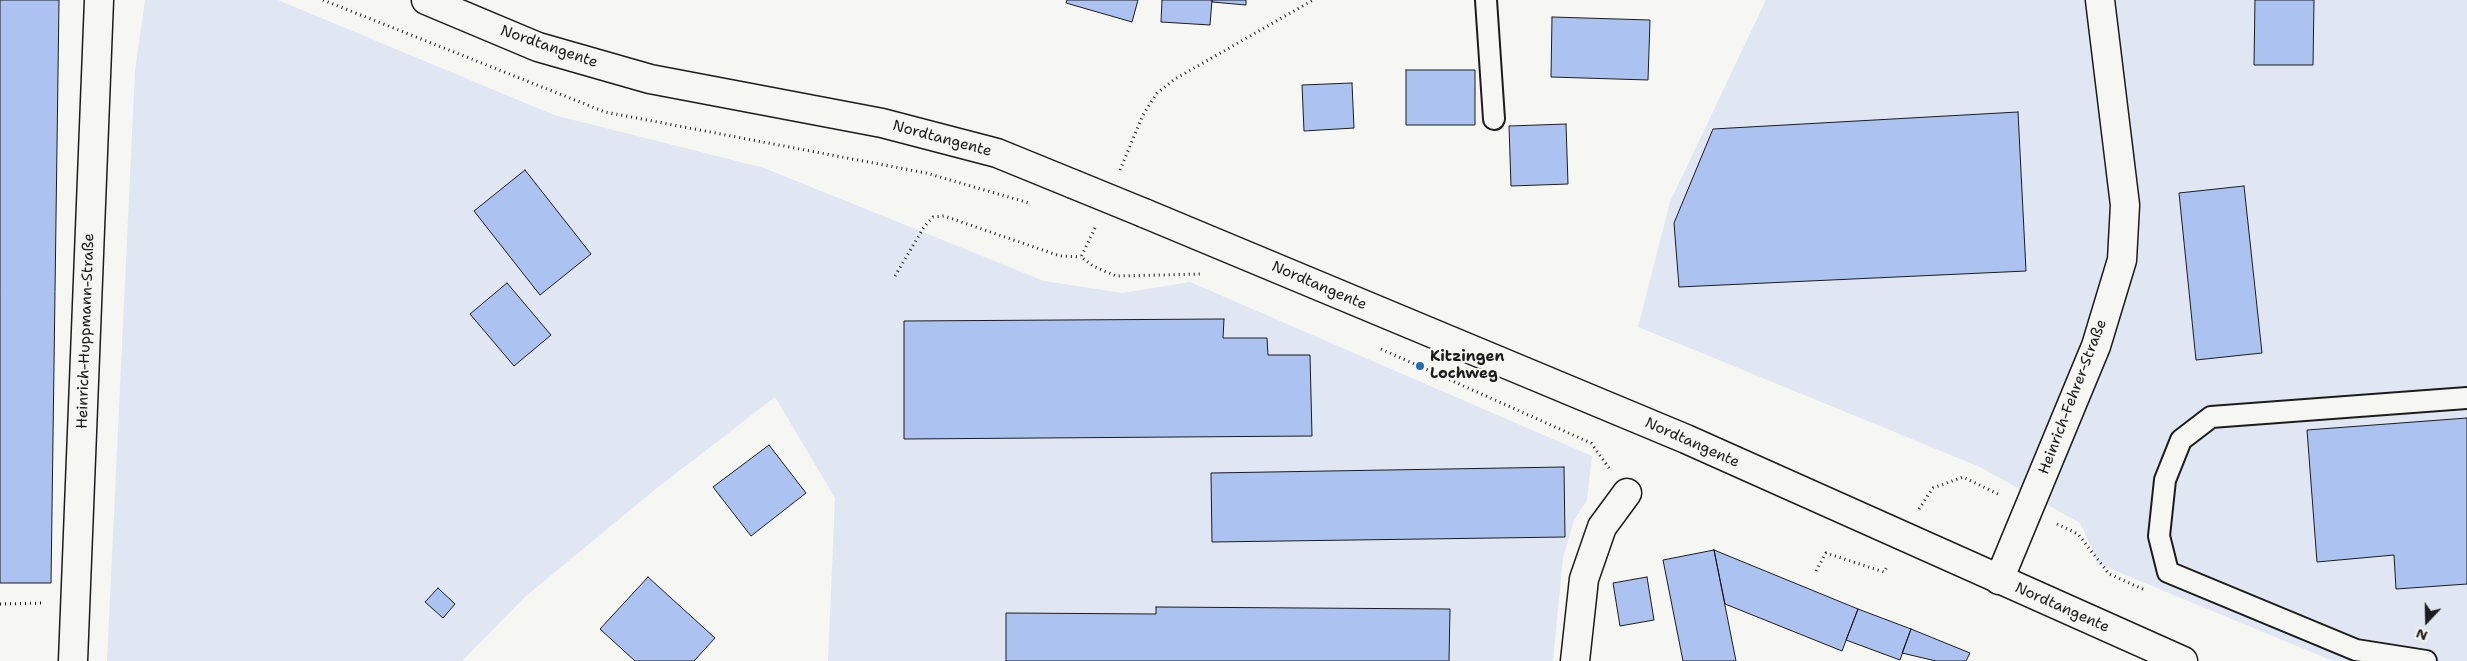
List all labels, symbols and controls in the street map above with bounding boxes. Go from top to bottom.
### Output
street label: Nordtangente [498,22,600,72]
street label: Nordtangente [891,117,993,161]
street label: Heinrich-Huppmann-Straße [74,233,98,429]
street label: Nordtangente [1269,258,1369,314]
street label: Heinrich-Fehrer-Straße [2035,317,2111,477]
place label: Kitzingen Lochweg [1430,348,1504,383]
marker: Kitzingen Lochweg [1414,360,1426,372]
street label: Nordtangente [1642,414,1742,472]
street label: Nordtangente [2012,579,2112,637]
north arrow [2402,596,2452,646]
text: N [2413,625,2430,645]

